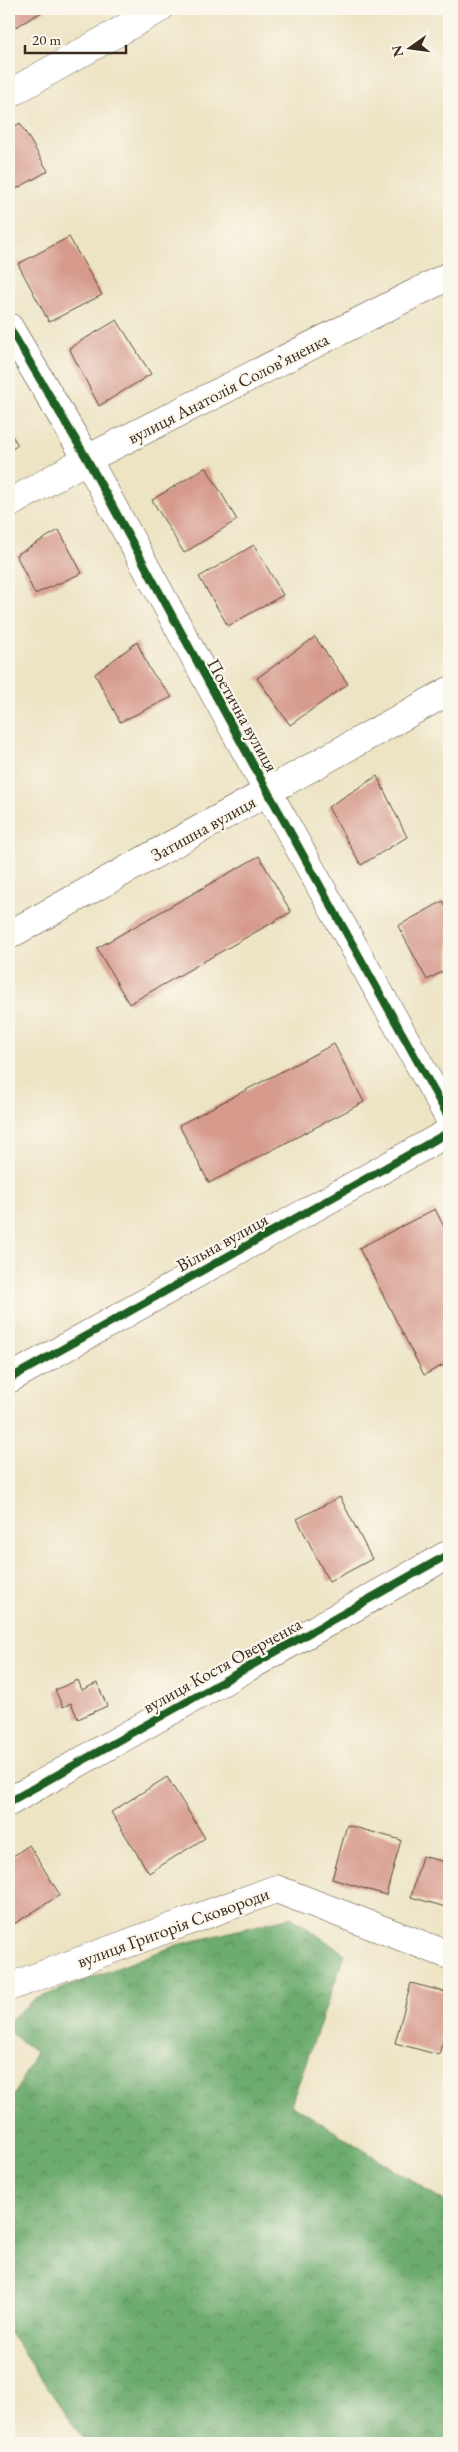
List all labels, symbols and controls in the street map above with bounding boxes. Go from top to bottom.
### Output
scale bar [25,22,126,54]
north arrow [386,22,436,72]
text: 20 m [32,30,61,49]
text: N [387,43,407,59]
street label: вулиця Анатолія Соловʼяненка [124,327,333,449]
street label: Поетична вулиця [202,654,284,776]
street label: Затишна вулиця [147,790,259,866]
street label: Вільна вулиця [172,1207,272,1277]
street label: вулиця Костя Оверченка [139,1611,306,1718]
street label: вулиця Григорія Сковороди [74,1881,273,1972]

